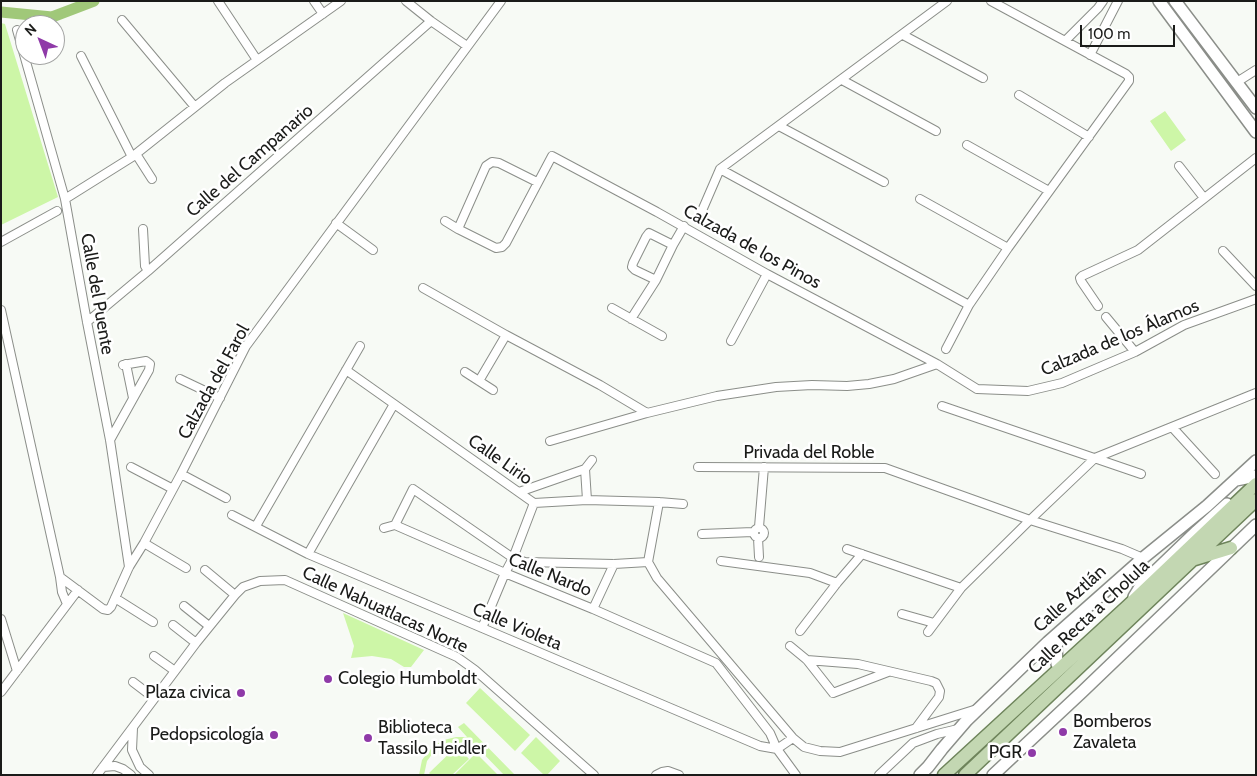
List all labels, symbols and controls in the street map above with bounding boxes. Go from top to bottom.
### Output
north arrow [15,15,65,65]
scale bar [1082,15,1177,47]
text: N [21,20,40,40]
text: 100 m [1088,25,1130,43]
street label: Calle del Campanario [182,100,318,222]
street label: Calzada de los Pinos [679,200,825,294]
street label: Calle del Puente [76,232,118,356]
street label: Calzada de los Álamos [1038,295,1202,381]
street label: Calzada del Farol [174,321,254,443]
street label: Calle Lirio [464,430,536,490]
street label: Privada del Roble [743,442,875,464]
street label: Calle Nardo [505,549,595,601]
street label: Calle Recta a Cholula [1024,555,1154,679]
street label: Calle Aztlán [1029,561,1111,637]
street label: Calle Nahuatlacas Norte [299,562,471,658]
street label: Calle Violeta [469,599,565,655]
place label: Colegio Humboldt [338,668,477,690]
marker: Colegio Humboldt [322,673,334,685]
place label: Plaza civica [145,682,231,704]
marker: Plaza civica [235,687,247,699]
place label: Bomberos Zavaleta [1073,711,1151,754]
place label: Biblioteca Tassilo Heidler [378,717,487,760]
place label: Pedopsicología [150,724,264,746]
marker: Bomberos Zavaleta [1057,726,1069,738]
marker: Pedopsicología [268,729,280,741]
marker: Biblioteca Tassilo Heidler [362,732,374,744]
place label: PGR [989,742,1022,764]
marker: PGR [1026,747,1038,759]

